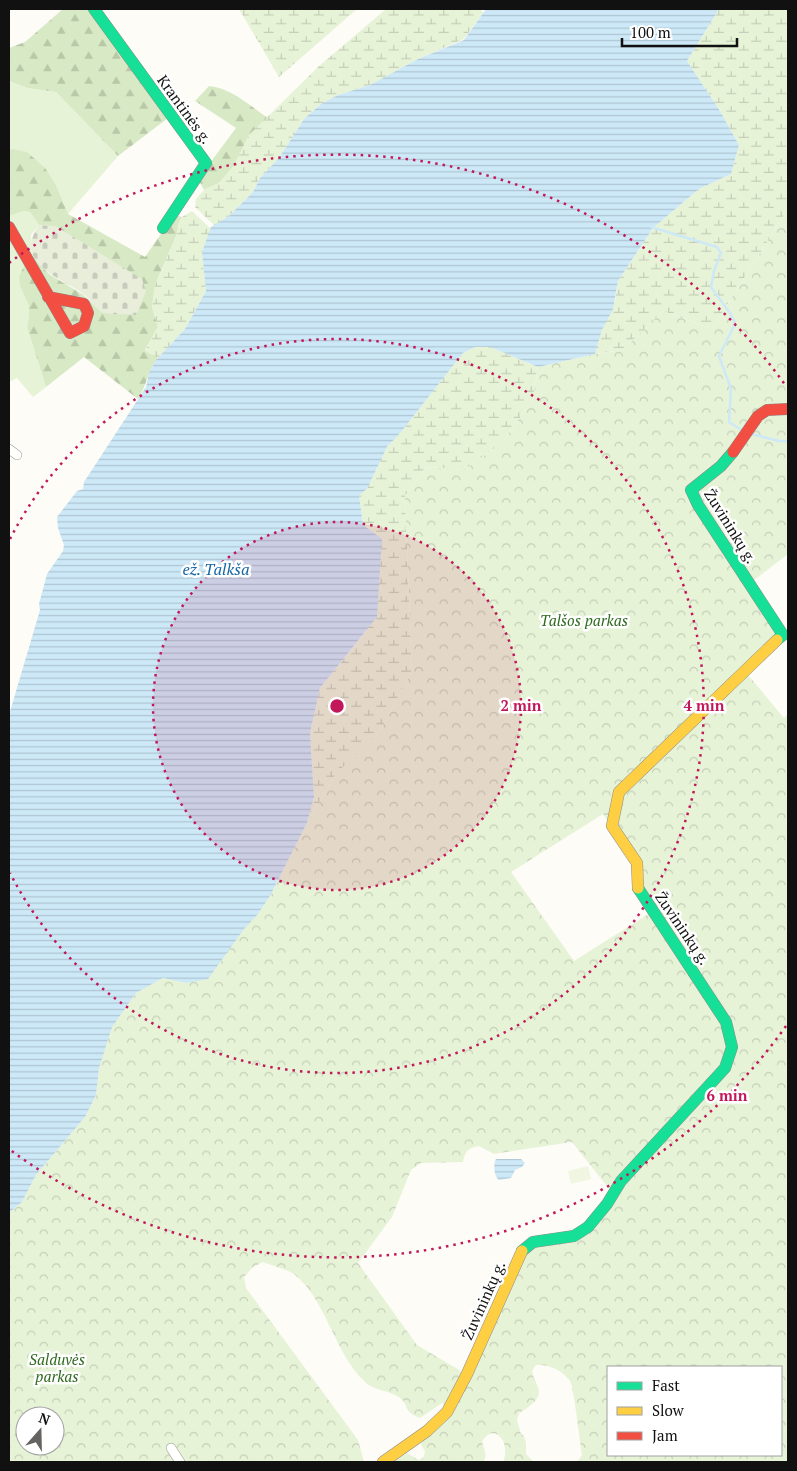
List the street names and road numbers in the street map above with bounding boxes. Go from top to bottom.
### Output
street label: Krantinės g. [153,70,217,148]
street label: Žuvininkų g. [700,485,762,567]
street label: Žuvininkų g. [651,887,715,969]
street label: Žuvininkų g. [457,1257,509,1343]

